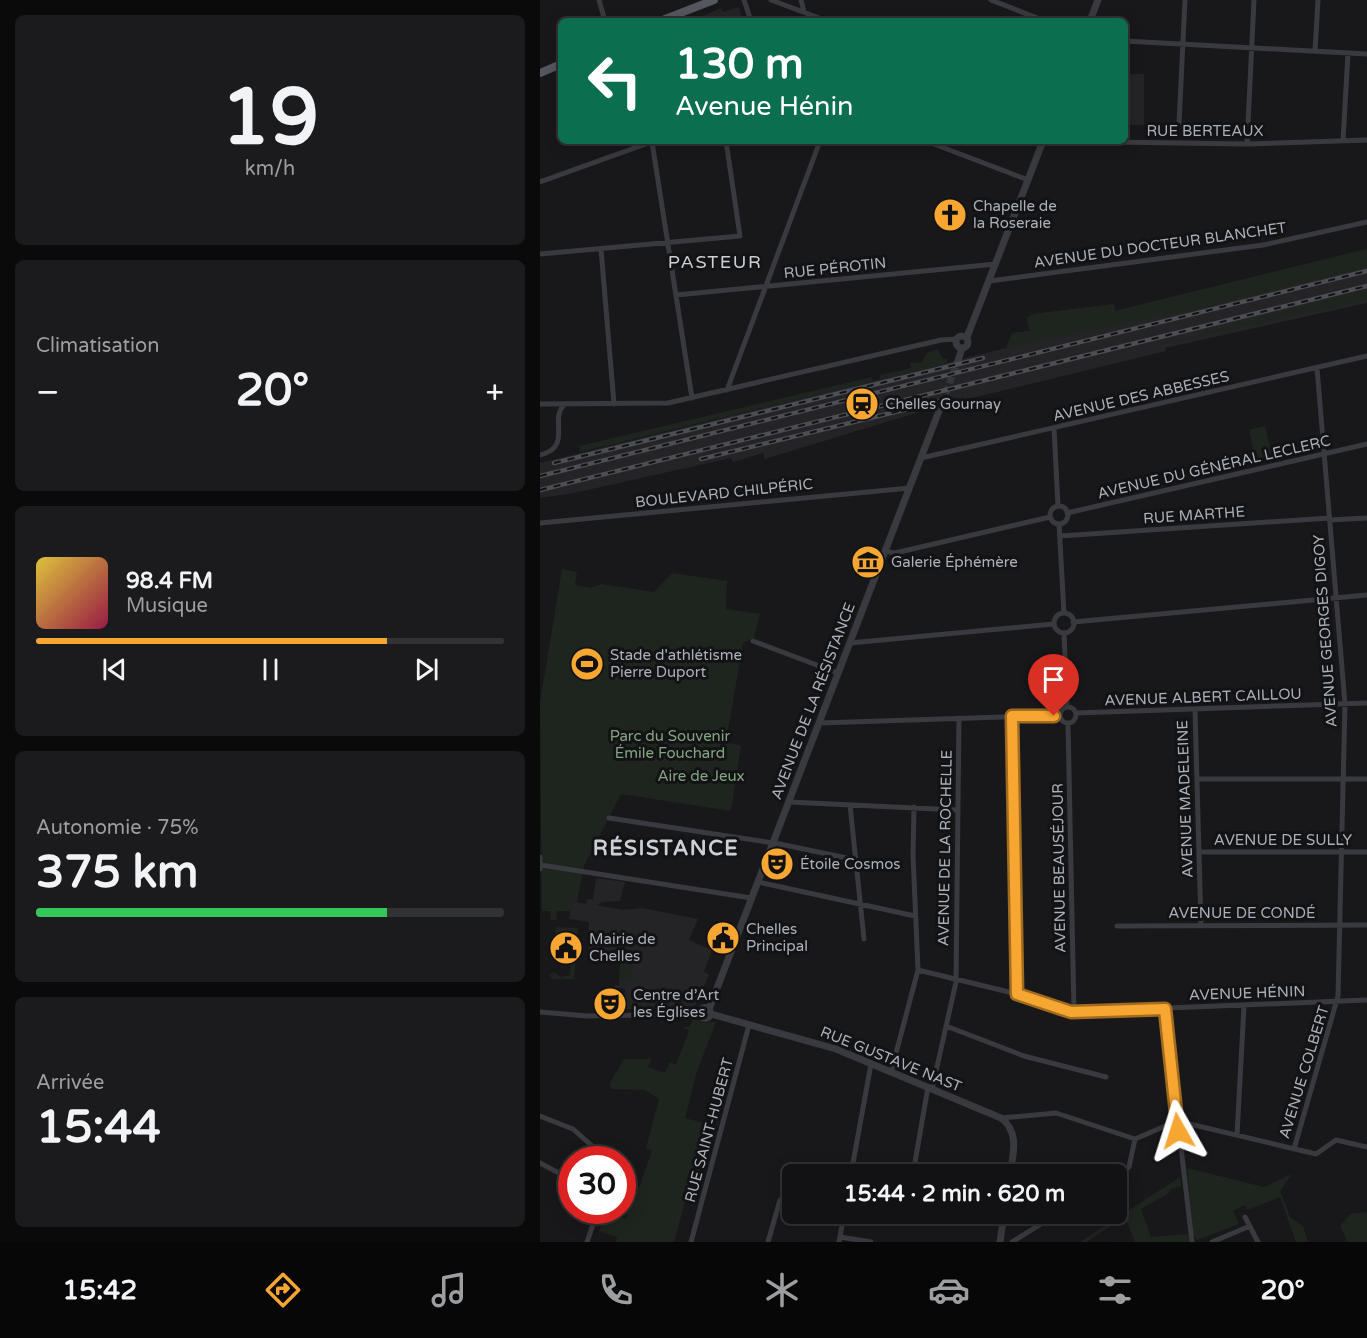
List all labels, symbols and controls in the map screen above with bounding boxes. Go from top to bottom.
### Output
text: 130 m [675,39,804,90]
icon: left [576,42,654,120]
text: 19 [221,71,319,165]
text: Avenue Hénin [675,90,854,123]
street label: RUE BERTEAUX [1146,122,1264,140]
text: km/h [245,157,295,181]
church icon: Chapelle de la Roseraie [932,197,968,233]
place label: Chapelle de la Roseraie [973,197,1057,232]
street label: AVENUE DU DOCTEUR BLANCHET [1033,218,1287,272]
district label: PASTEUR [668,251,762,273]
street label: RUE PÉROTIN [783,254,887,282]
text: Climatisation [36,334,159,358]
text: 20° [236,364,309,418]
street label: AVENUE DES ABBESSES [1051,367,1231,425]
text: − [36,373,60,412]
text: + [485,373,504,412]
station icon: Chelles Gournay [844,386,880,422]
place label: Chelles Gournay [885,395,1001,413]
street label: AVENUE DU GÉNÉRAL LECLERC [1096,431,1332,503]
street label: BOULEVARD CHILPÉRIC [634,475,814,511]
street label: RUE MARTHE [1143,502,1245,528]
street label: AVENUE GEORGES DIGOY [1309,534,1341,728]
museum icon: Galerie Éphémère [850,544,886,580]
place label: Galerie Éphémère [891,553,1018,571]
text: 98.4 FM [126,568,213,594]
text: Musique [126,594,208,618]
street label: AVENUE DE LA RÉSISTANCE [767,600,859,802]
sports icon: Stade d'athlétisme Pierre Duport [569,646,605,682]
place label: Stade d'athlétisme Pierre Duport [610,646,742,681]
icon: previous [98,653,131,686]
icon: pause [254,653,287,686]
icon: next [410,653,443,686]
pin [1028,654,1079,716]
icon: arrive [1037,663,1070,696]
street label: AVENUE ALBERT CAILLOU [1104,685,1302,709]
street label: AVENUE MADELEINE [1173,720,1197,878]
park label: Parc du Souvenir Émile Fouchard [610,727,730,762]
street label: AVENUE DE LA ROCHELLE [934,750,956,946]
park label: Aire de Jeux [657,767,745,785]
street label: AVENUE BEAUSÉJOUR [1049,783,1069,953]
text: Autonomie · 75% [36,816,198,840]
street label: AVENUE DE SULLY [1214,831,1353,849]
district label: RÉSISTANCE [593,835,739,861]
text: 375 km [36,846,198,900]
theatre icon: Étoile Cosmos [759,846,795,882]
place label: Étoile Cosmos [800,855,901,873]
street label: AVENUE DE CONDÉ [1168,904,1316,922]
public building icon: Chelles Principal [705,920,741,956]
place label: Chelles Principal [746,920,808,955]
public building icon: Mairie de Chelles [548,930,584,966]
place label: Mairie de Chelles [589,930,655,965]
street label: AVENUE HÉNIN [1188,982,1306,1004]
theatre icon: Centre d’Art les Églises [592,986,628,1022]
place label: Centre d’Art les Églises [633,986,719,1021]
street label: AVENUE COLBERT [1275,1003,1333,1141]
street label: RUE GUSTAVE NAST [818,1022,964,1096]
street label: RUE SAINT-HUBERT [681,1056,737,1204]
text: Arrivée [36,1071,104,1095]
position arrow [1146,1099,1210,1163]
text: 15:44 [36,1101,161,1155]
speed limit sign: 30 [558,1146,636,1224]
text: 15:44 · 2 min · 620 m [844,1181,1065,1207]
icon: directions [262,1269,304,1311]
icon: music [428,1269,470,1311]
icon: phone [595,1269,637,1311]
icon: climate [761,1269,803,1311]
icon: car [928,1269,970,1311]
icon: filters [1094,1269,1136,1311]
text: 15:42 [62,1274,137,1307]
text: 20° [1261,1274,1305,1307]

